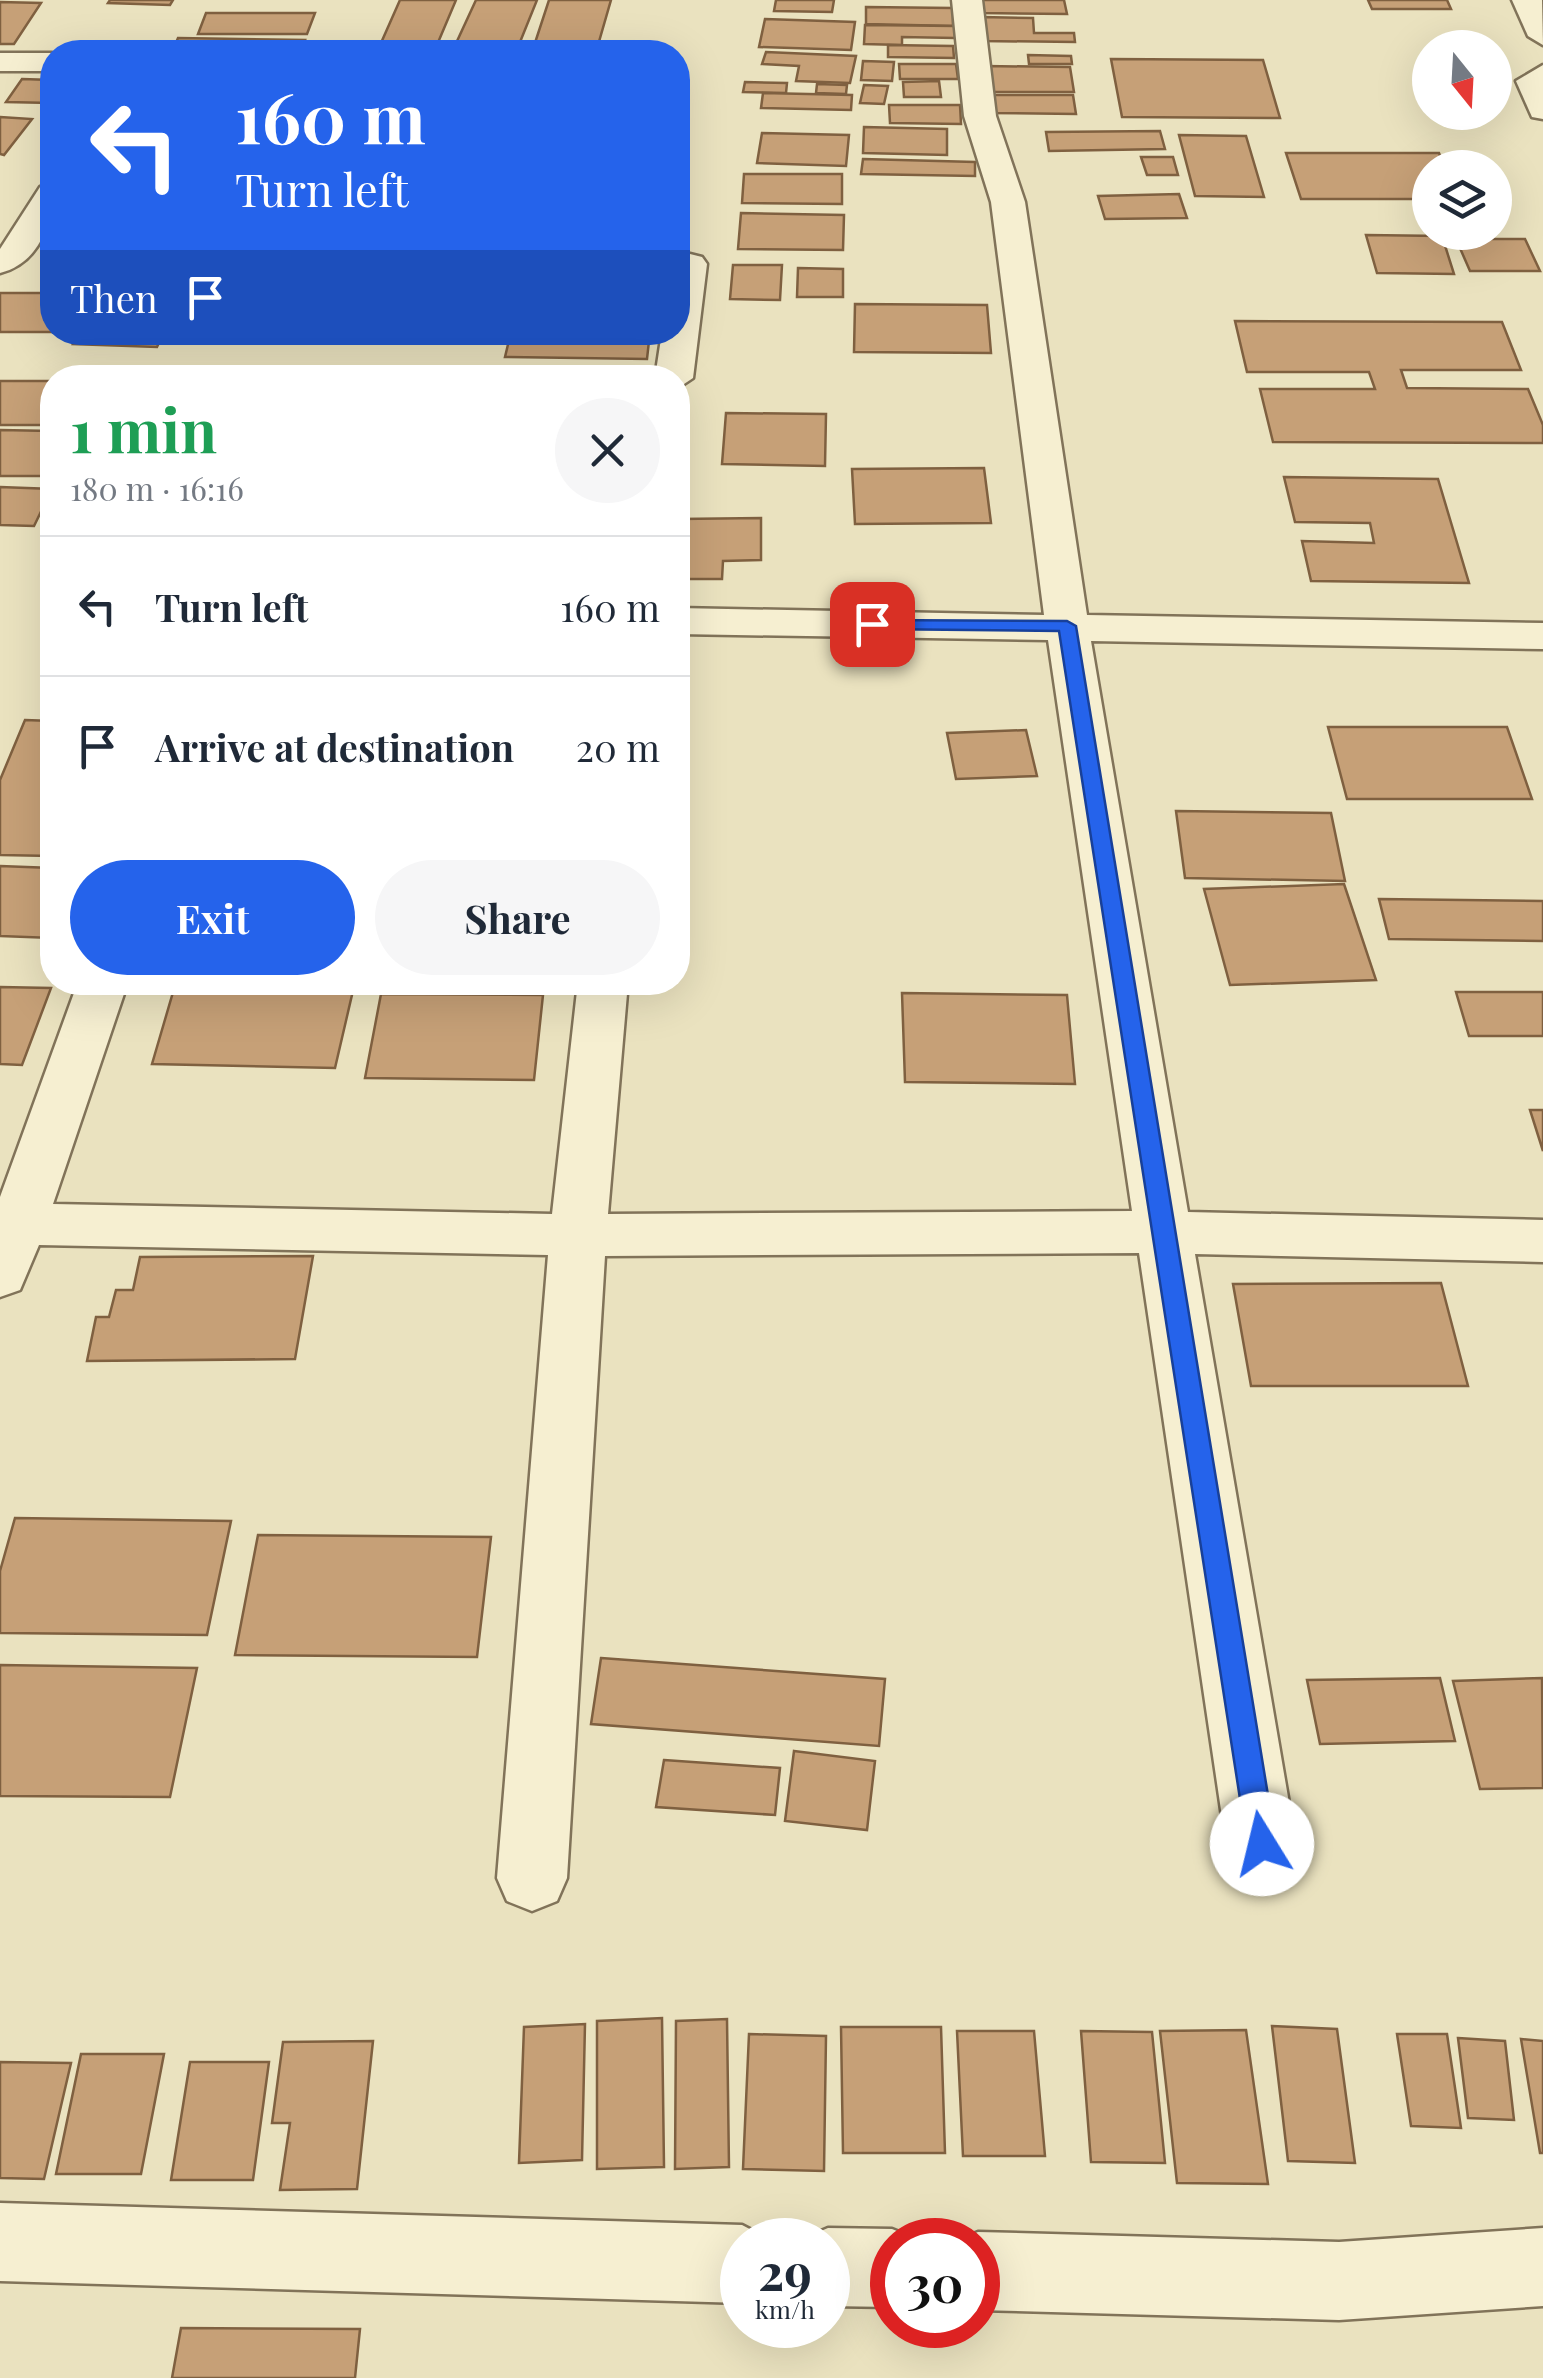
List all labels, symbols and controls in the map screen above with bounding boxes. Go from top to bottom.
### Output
north arrow [1412,30,1512,130]
map controls [1412,30,1512,250]
text: 160 m [235,68,426,162]
icon: left [70,80,200,210]
button: layers [1412,150,1512,250]
text: Turn left [235,158,409,218]
icon: arrive [178,270,233,325]
text: Then [70,272,158,323]
text: 1 min [70,388,217,468]
button: close [555,398,660,503]
text: 180 m · 16:16 [70,466,244,509]
icon: left [70,579,125,634]
text: Turn left [155,581,308,632]
text: 160 m [560,581,660,632]
pin [830,582,915,667]
icon: arrive [845,597,900,652]
icon: arrive [70,719,125,774]
text: Arrive at destination [155,721,514,772]
text: 20 m [576,721,660,772]
button: Exit [70,860,355,975]
button: Share [375,860,660,975]
position arrow [1210,1792,1314,1896]
speed limit sign: 30 [870,2218,1000,2348]
text: 29 [758,2237,812,2304]
text: km/h [755,2292,815,2325]

